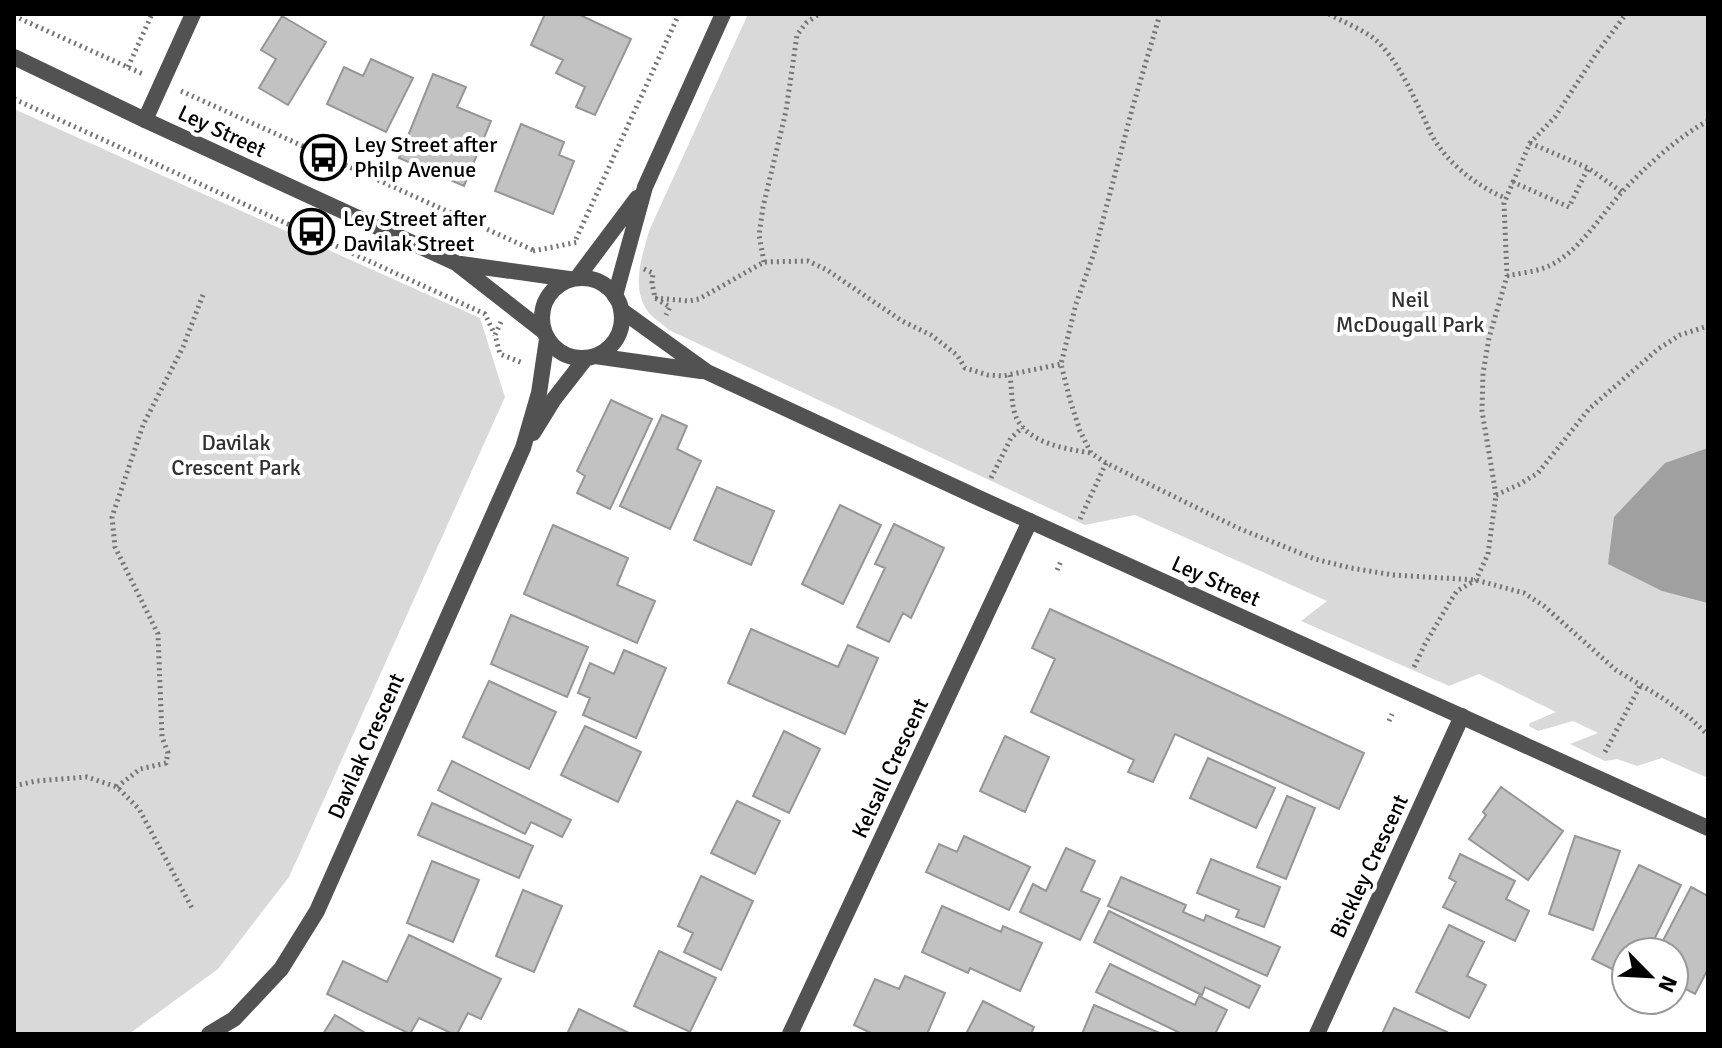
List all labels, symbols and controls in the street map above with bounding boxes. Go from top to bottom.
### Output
street label: Ley Street [174,99,271,163]
place label: Ley Street after Philp Avenue [354,131,497,183]
bus stop icon: Ley Street after Philp Avenue [299,133,347,181]
place label: Ley Street after Davilak Street [343,205,486,257]
bus stop icon: Ley Street after Davilak Street [288,207,336,255]
park label: Neil McDougall Park [1336,286,1484,338]
park label: Davilak Crescent Park [171,429,301,481]
street label: Ley Street [1168,550,1265,613]
street label: Davilak Crescent [322,669,410,823]
street label: Kelsall Crescent [846,694,934,842]
street label: Bickley Crescent [1324,790,1414,942]
north arrow [1610,936,1690,1016]
text: N [1652,971,1683,996]

